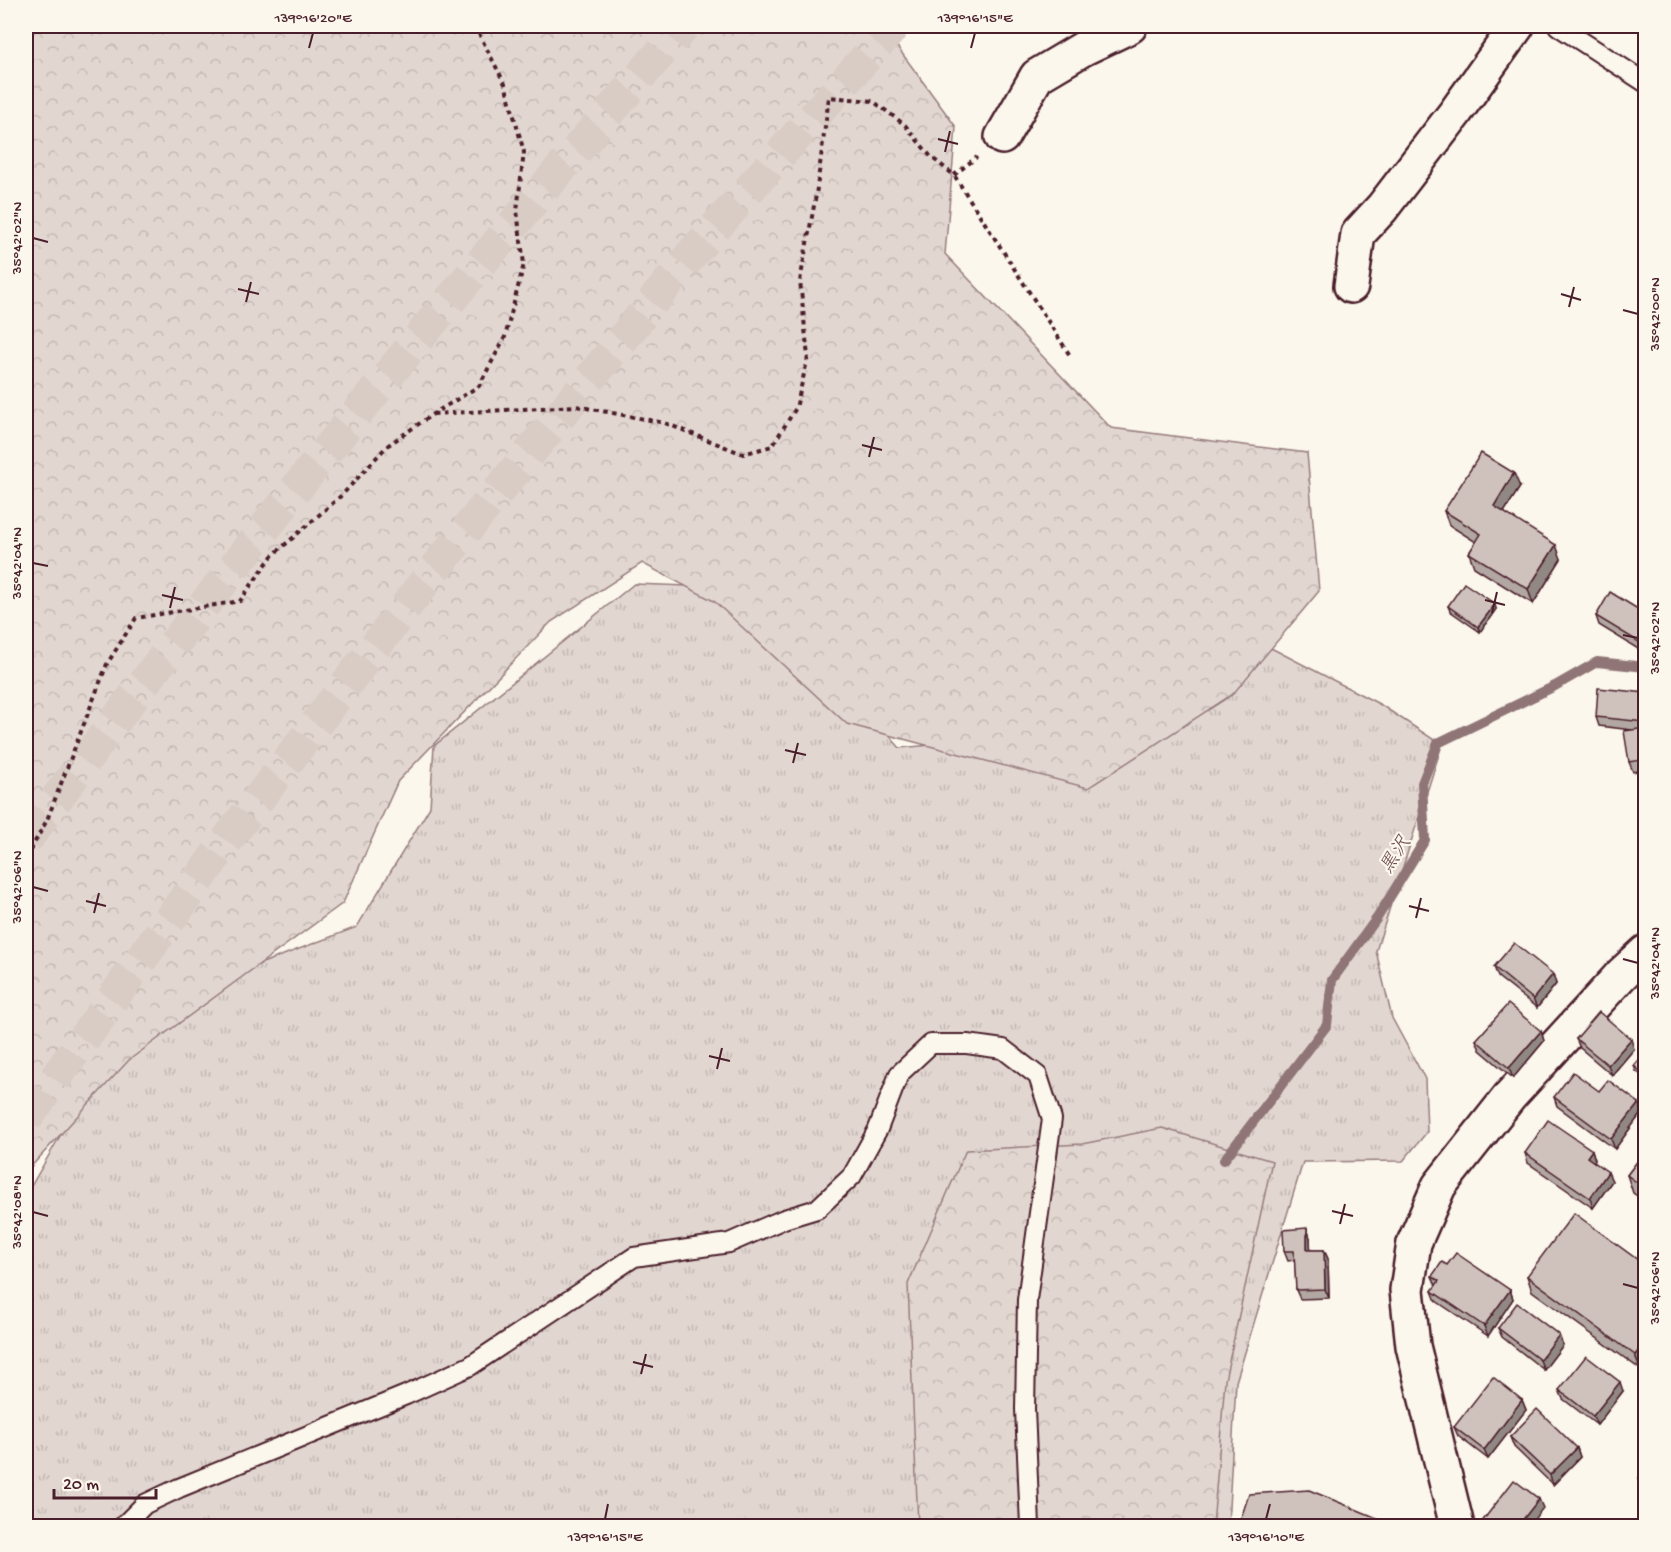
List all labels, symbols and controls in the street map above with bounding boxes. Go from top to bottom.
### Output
text: 139°16'20"E [273,10,352,28]
text: 139°16'15"E [936,10,1013,28]
text: 35°42'02"N [9,202,27,275]
text: 35°42'00"N [1647,277,1665,352]
text: 35°42'04"N [9,527,27,600]
text: 35°42'02"N [1647,602,1665,675]
water label: 黒沢 [1376,832,1418,879]
text: 35°42'06"N [9,850,27,924]
text: 35°42'04"N [1647,927,1665,1000]
text: 35°42'08"N [9,1175,27,1250]
text: 35°42'06"N [1647,1251,1665,1325]
scale bar [54,1462,156,1500]
text: 20 m [63,1475,99,1496]
text: 139°16'15"E [566,1529,643,1547]
text: 139°16'10"E [1227,1529,1305,1547]

